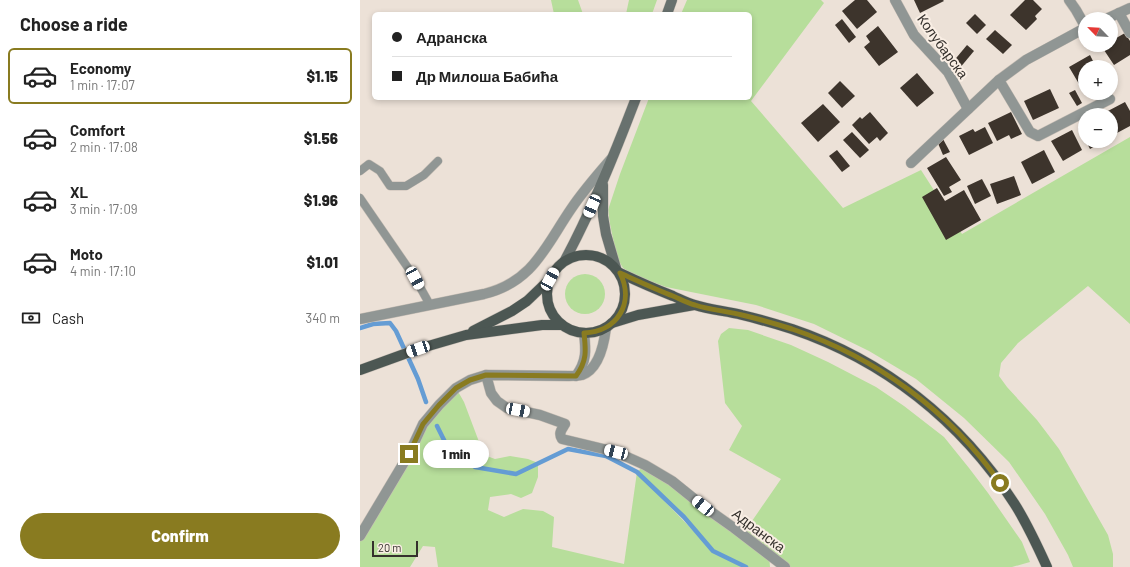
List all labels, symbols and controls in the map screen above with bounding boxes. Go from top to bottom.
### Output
street label: Колубарска [914,10,972,82]
north arrow [1078,12,1118,52]
map controls [1078,12,1118,148]
text: Choose a ride [20,13,128,35]
text: Адранска [416,28,487,46]
icon: car [22,58,58,94]
text: Economy [70,59,131,77]
button: + [1078,60,1118,100]
text: $1.15 [306,67,338,85]
text: Др Милоша Бабића [416,67,558,85]
text: 1 min · 17:07 [70,77,135,93]
button: − [1078,108,1118,148]
icon: car [22,120,58,156]
text: Comfort [70,121,125,139]
text: $1.56 [304,129,338,147]
text: 2 min · 17:08 [70,139,138,155]
icon: car [22,182,58,218]
text: XL [70,183,88,201]
text: $1.96 [304,191,338,209]
car [582,193,602,219]
text: 3 min · 17:09 [70,201,138,217]
icon: car [22,244,58,280]
text: Moto [70,245,103,263]
text: $1.01 [307,253,338,271]
text: 4 min · 17:10 [70,263,136,279]
car [404,265,426,291]
car [539,266,561,292]
icon: cash [20,307,42,329]
text: Cash [52,309,84,327]
text: 340 m [305,310,340,326]
car [405,339,431,359]
car [505,402,531,418]
callout: 1 min [423,440,489,468]
car [603,443,629,461]
route end [400,445,418,463]
text: 1 min [442,446,470,462]
route start [991,474,1009,492]
car [690,494,716,518]
street label: Адранска [729,505,789,556]
button: Confirm [20,513,340,559]
scale bar [372,539,418,558]
text: 20 m [378,541,401,554]

